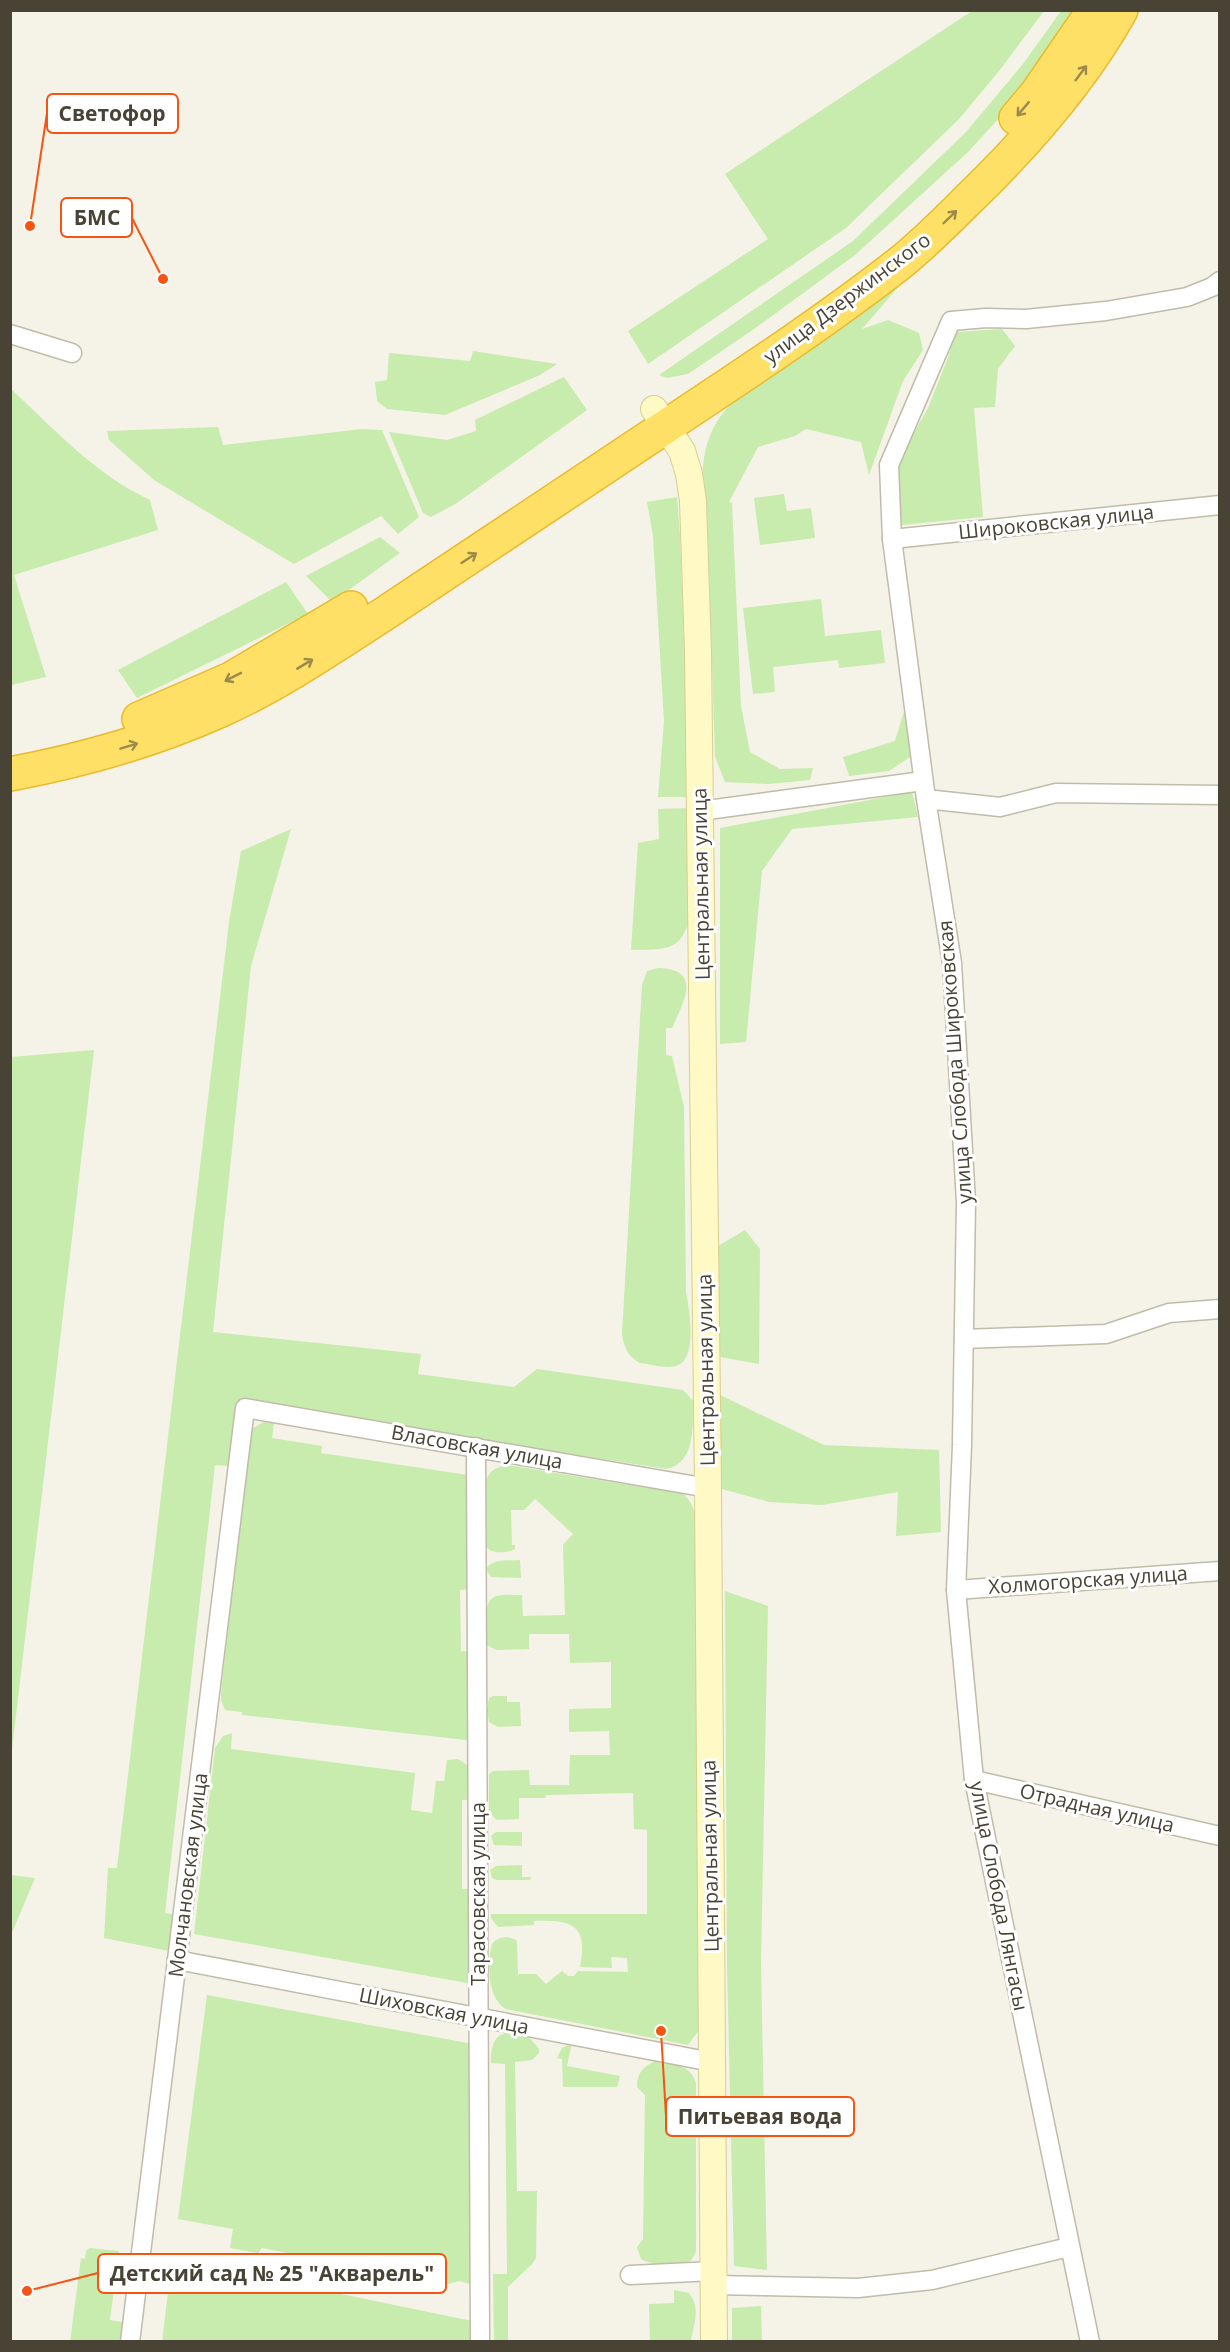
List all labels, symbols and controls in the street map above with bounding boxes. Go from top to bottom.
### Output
one-way arrow [1075,65,1087,81]
callout: Светофор [47,94,178,133]
text: Светофор [59,99,166,127]
one-way arrow [1017,101,1030,117]
callout: БМС [61,198,132,237]
text: БМС [74,203,120,231]
one-way arrow [943,210,958,225]
street label: улица Дзержинского [758,226,936,369]
street label: Широковская улица [957,498,1155,545]
one-way arrow [460,552,476,564]
one-way arrow [296,657,313,669]
one-way arrow [225,672,243,684]
one-way arrow [119,740,138,751]
street label: Центральная улица [685,788,716,980]
street label: улица Слобода Широковская [931,919,978,1205]
street label: Центральная улица [690,1274,721,1466]
street label: Власовская улица [389,1418,565,1475]
street label: Холмогорская улица [987,1559,1189,1600]
street label: Центральная улица [694,1760,725,1952]
street label: Молчановская улица [162,1771,213,1979]
street label: Отрадная улица [1017,1777,1177,1838]
street label: улица Слобода Лянгасы [964,1779,1035,2013]
street label: Тарасовская улица [464,1802,491,1986]
street label: Шиховская улица [357,1981,531,2040]
callout: Питьевая вода [666,2097,854,2136]
text: Питьевая вода [678,2102,842,2130]
callout: Детский сад № 25 "Акварель" [98,2254,446,2293]
text: Детский сад № 25 "Акварель" [110,2259,434,2287]

